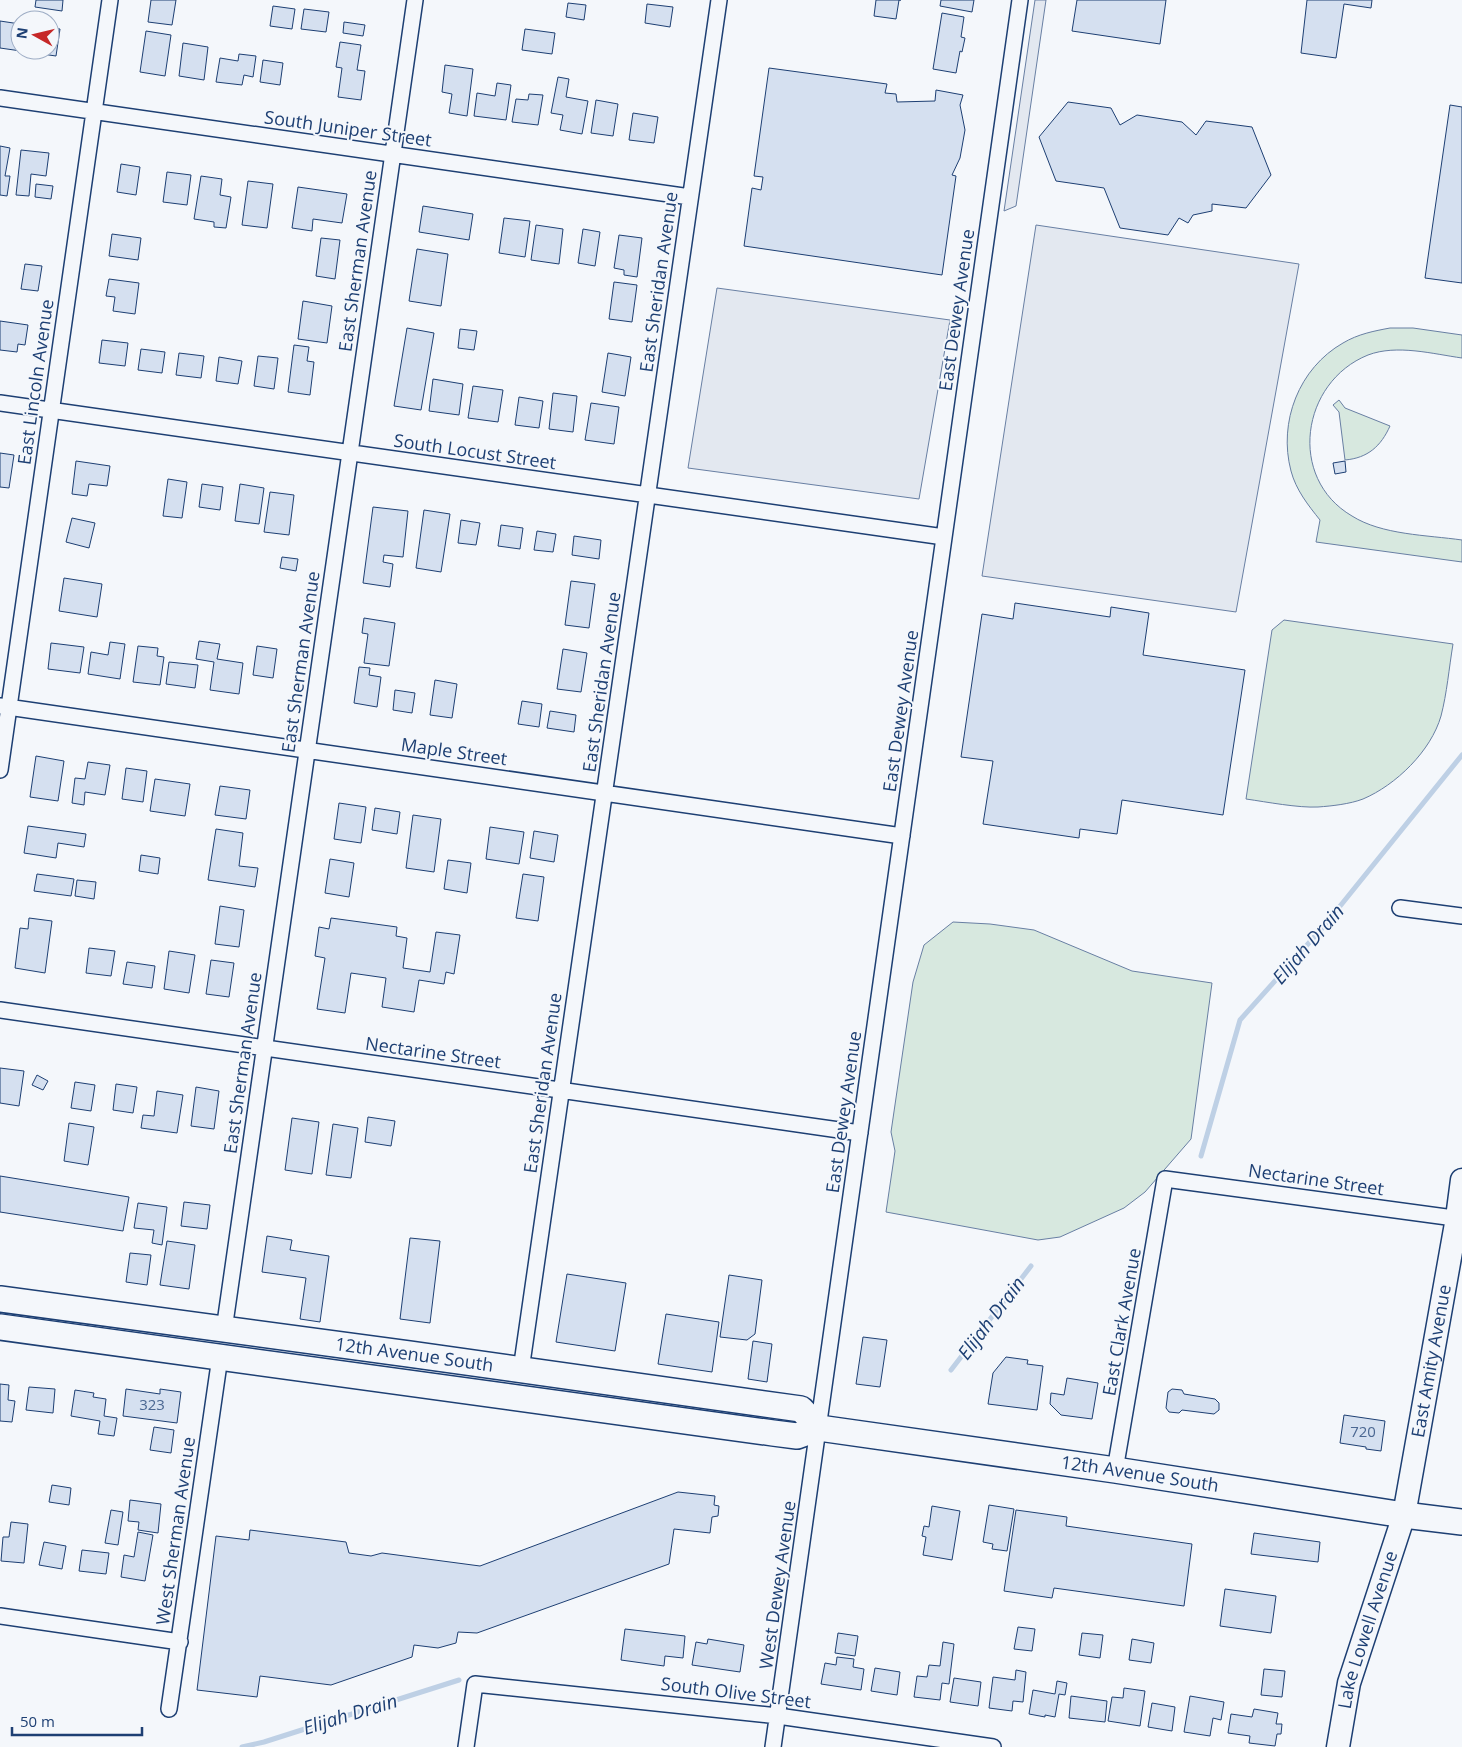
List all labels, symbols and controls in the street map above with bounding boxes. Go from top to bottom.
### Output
north arrow [10,10,60,60]
text: N [11,26,32,40]
street label: South Juniper Street [263,104,433,152]
street label: East Sherman Avenue [332,169,382,353]
street label: East Sheridan Avenue [633,190,683,374]
street label: East Dewey Avenue [933,227,979,392]
street label: East Lincoln Avenue [12,297,59,466]
street label: South Locust Street [392,428,558,474]
street label: East Sherman Avenue [275,570,325,754]
street label: East Sheridan Avenue [576,590,626,774]
street label: East Dewey Avenue [877,628,923,793]
street label: Maple Street [400,732,509,770]
water label: Elijah Drain [1266,899,1350,989]
street label: East Sherman Avenue [217,971,267,1155]
street label: East Sheridan Avenue [517,991,567,1175]
street label: East Dewey Avenue [820,1029,866,1194]
street label: Nectarine Street [364,1031,502,1073]
street label: Nectarine Street [1247,1158,1385,1200]
street label: East Clark Avenue [1096,1246,1146,1398]
water label: Elijah Drain [951,1271,1031,1365]
street label: East Amity Avenue [1405,1282,1456,1439]
street label: 12th Avenue South [334,1331,495,1377]
house number: 323 [139,1394,165,1414]
house number: 720 [1350,1421,1376,1441]
street label: West Sherman Avenue [150,1435,200,1627]
street label: 12th Avenue South [1060,1449,1221,1497]
street label: West Dewey Avenue [753,1499,801,1671]
street label: Lake Lowell Avenue [1332,1548,1402,1711]
street label: South Olive Street [660,1671,813,1713]
water label: Elijah Drain [300,1687,400,1741]
scale bar [12,1704,142,1736]
text: 50 m [20,1711,55,1731]

